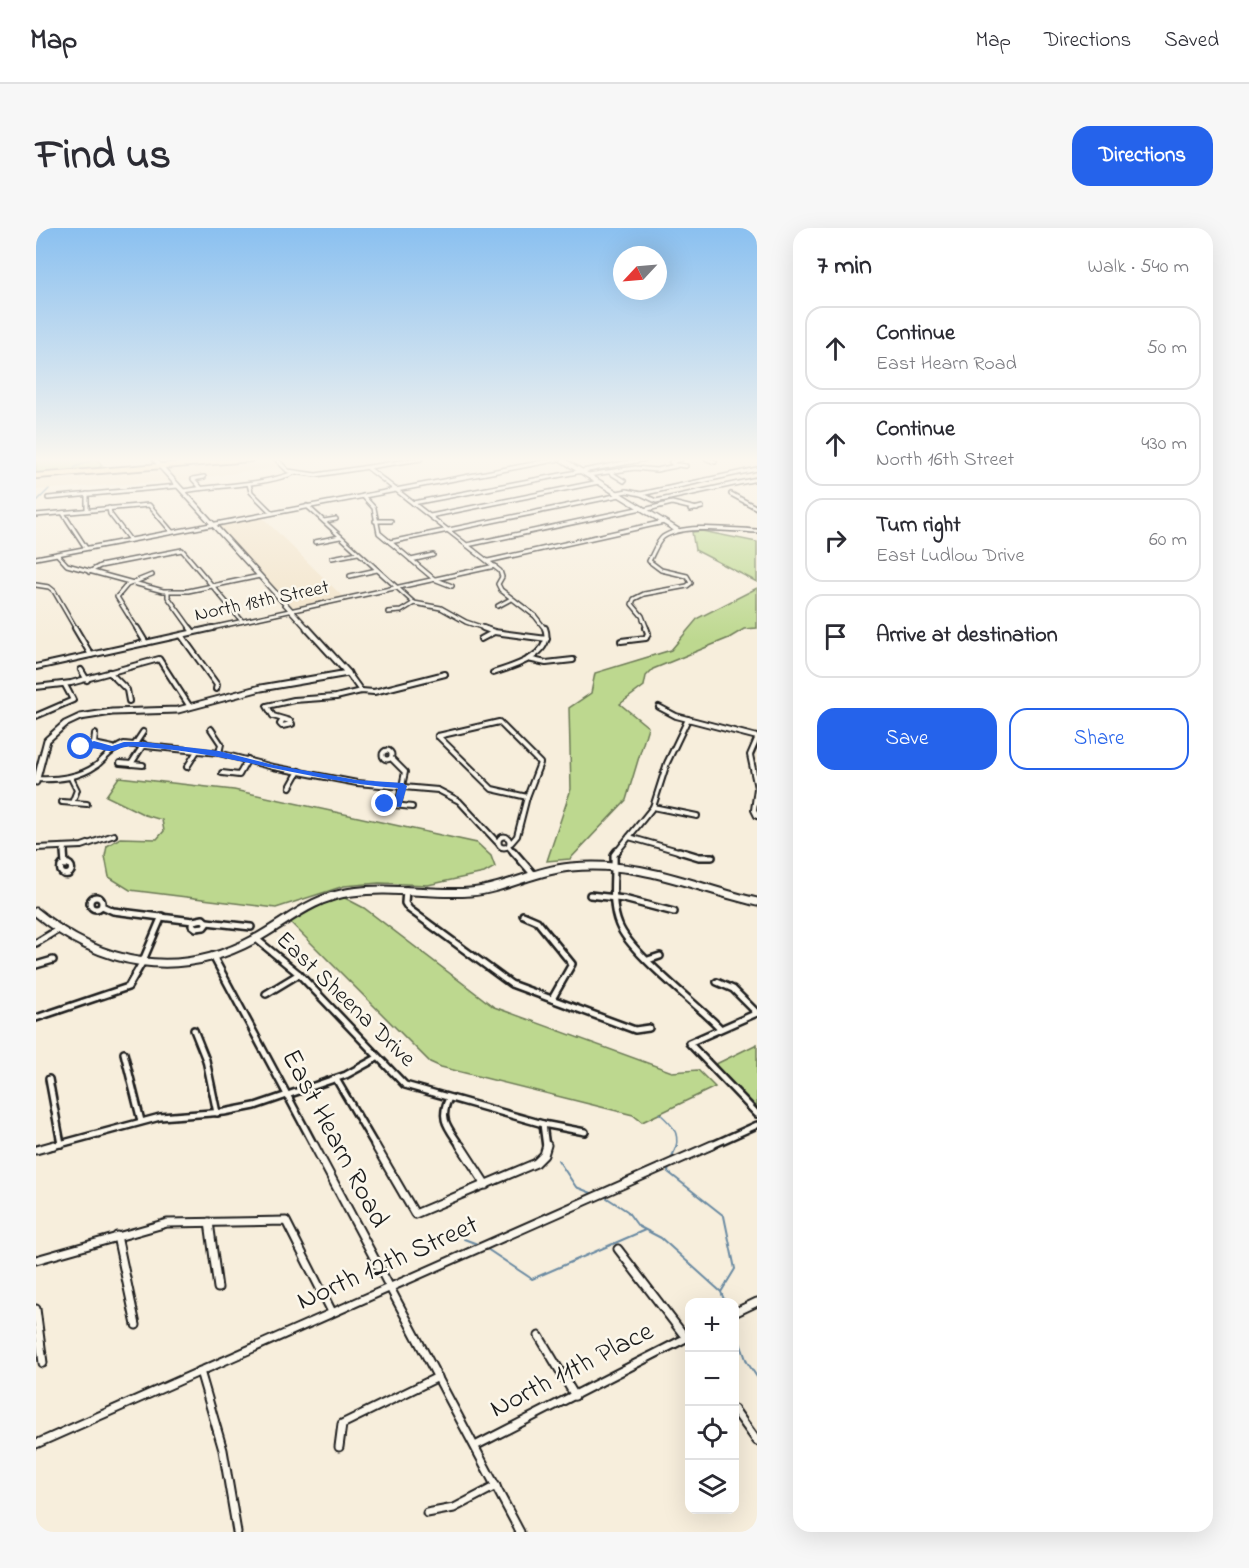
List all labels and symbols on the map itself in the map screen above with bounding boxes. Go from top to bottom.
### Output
north arrow [613,246,667,300]
street label: North 18th Street [192,574,332,630]
route start [67,733,93,759]
route end [371,790,397,816]
street label: East Sheena Drive [267,924,423,1076]
street label: East Hearn Road [270,1042,398,1236]
street label: North 12th Street [291,1206,485,1322]
street label: North 11th Place [483,1312,661,1430]

